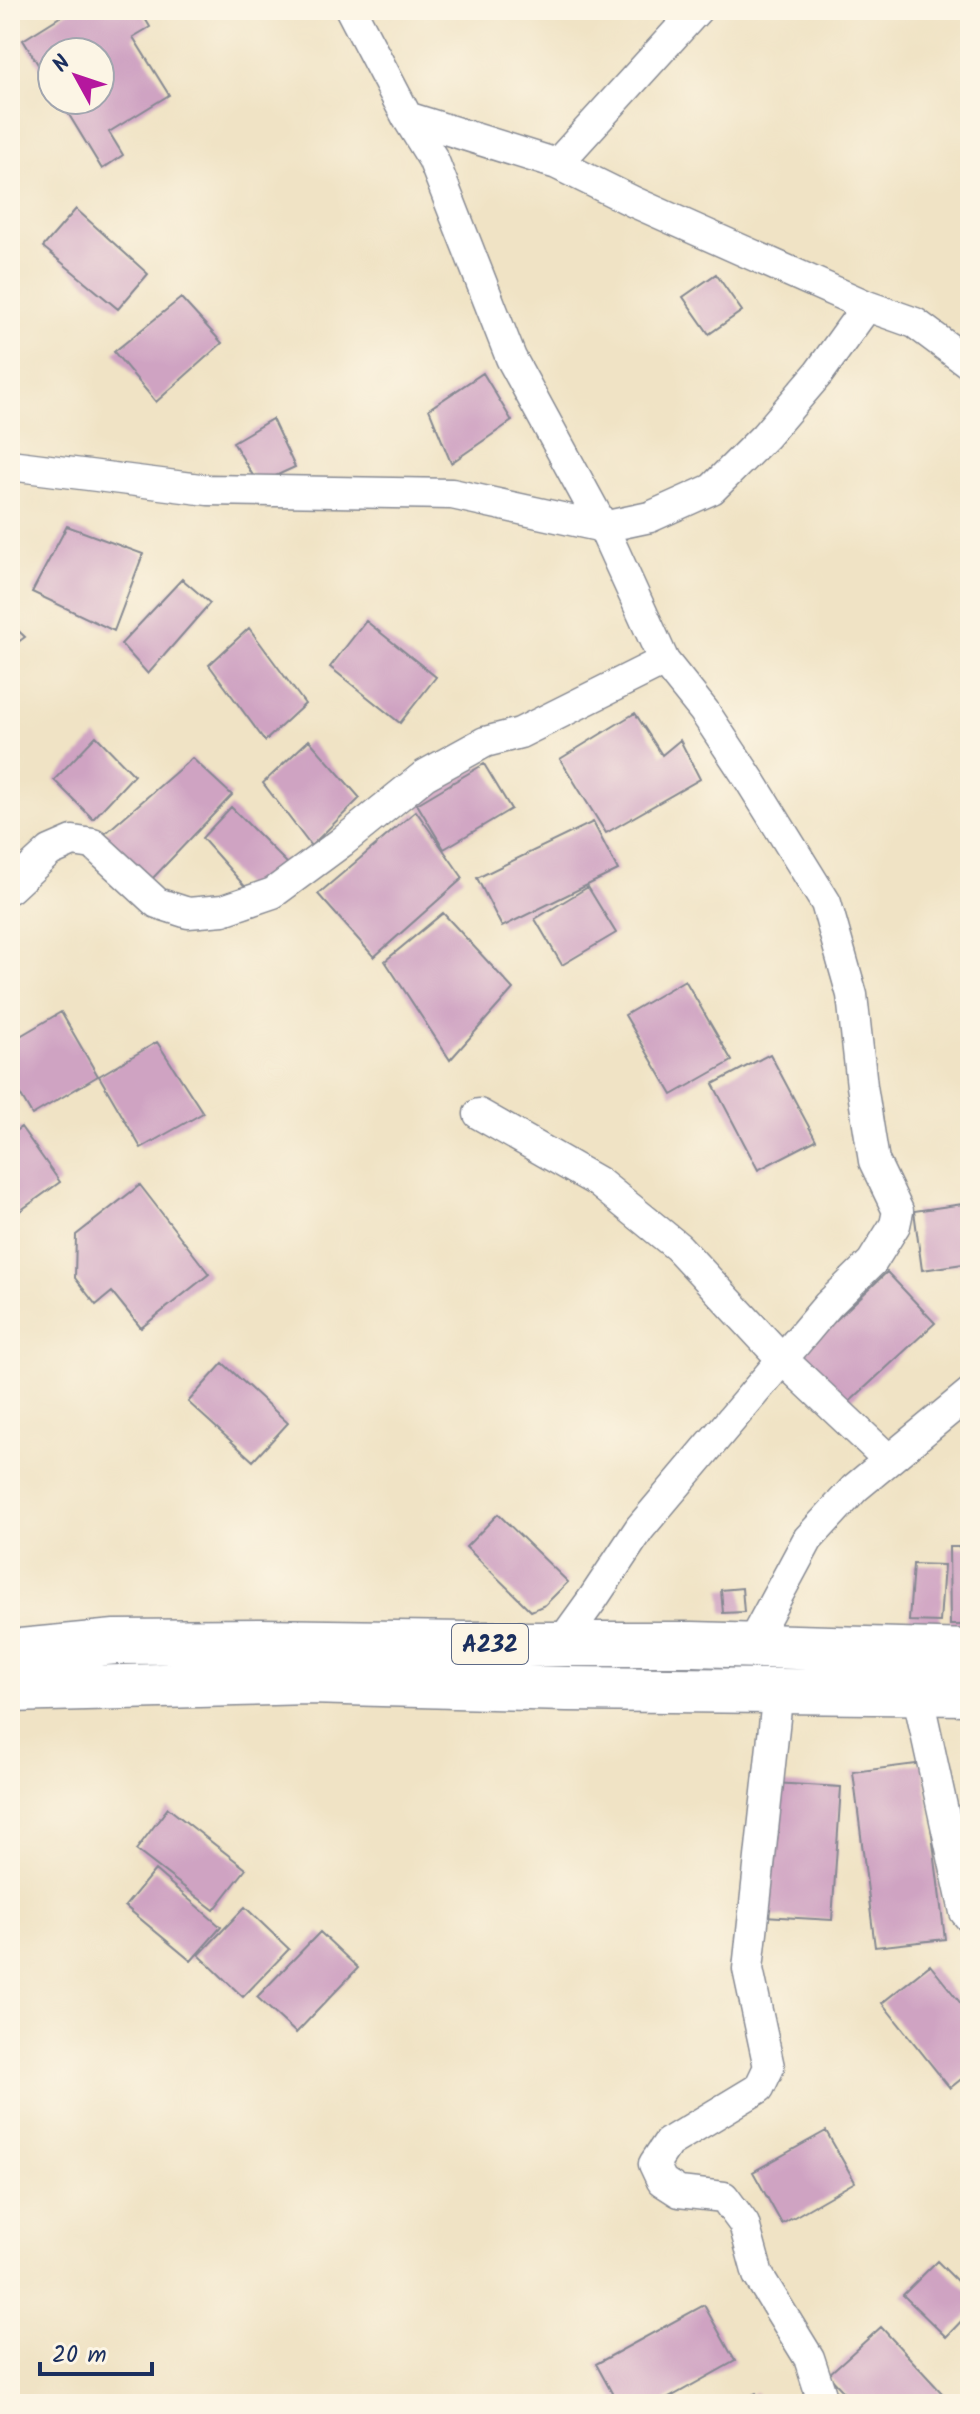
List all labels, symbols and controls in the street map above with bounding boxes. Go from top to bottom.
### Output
north arrow [36,36,116,116]
text: N [45,48,81,81]
road number: A232 [452,1624,528,1664]
scale bar [40,2326,152,2376]
text: 20 m [52,2336,107,2375]

